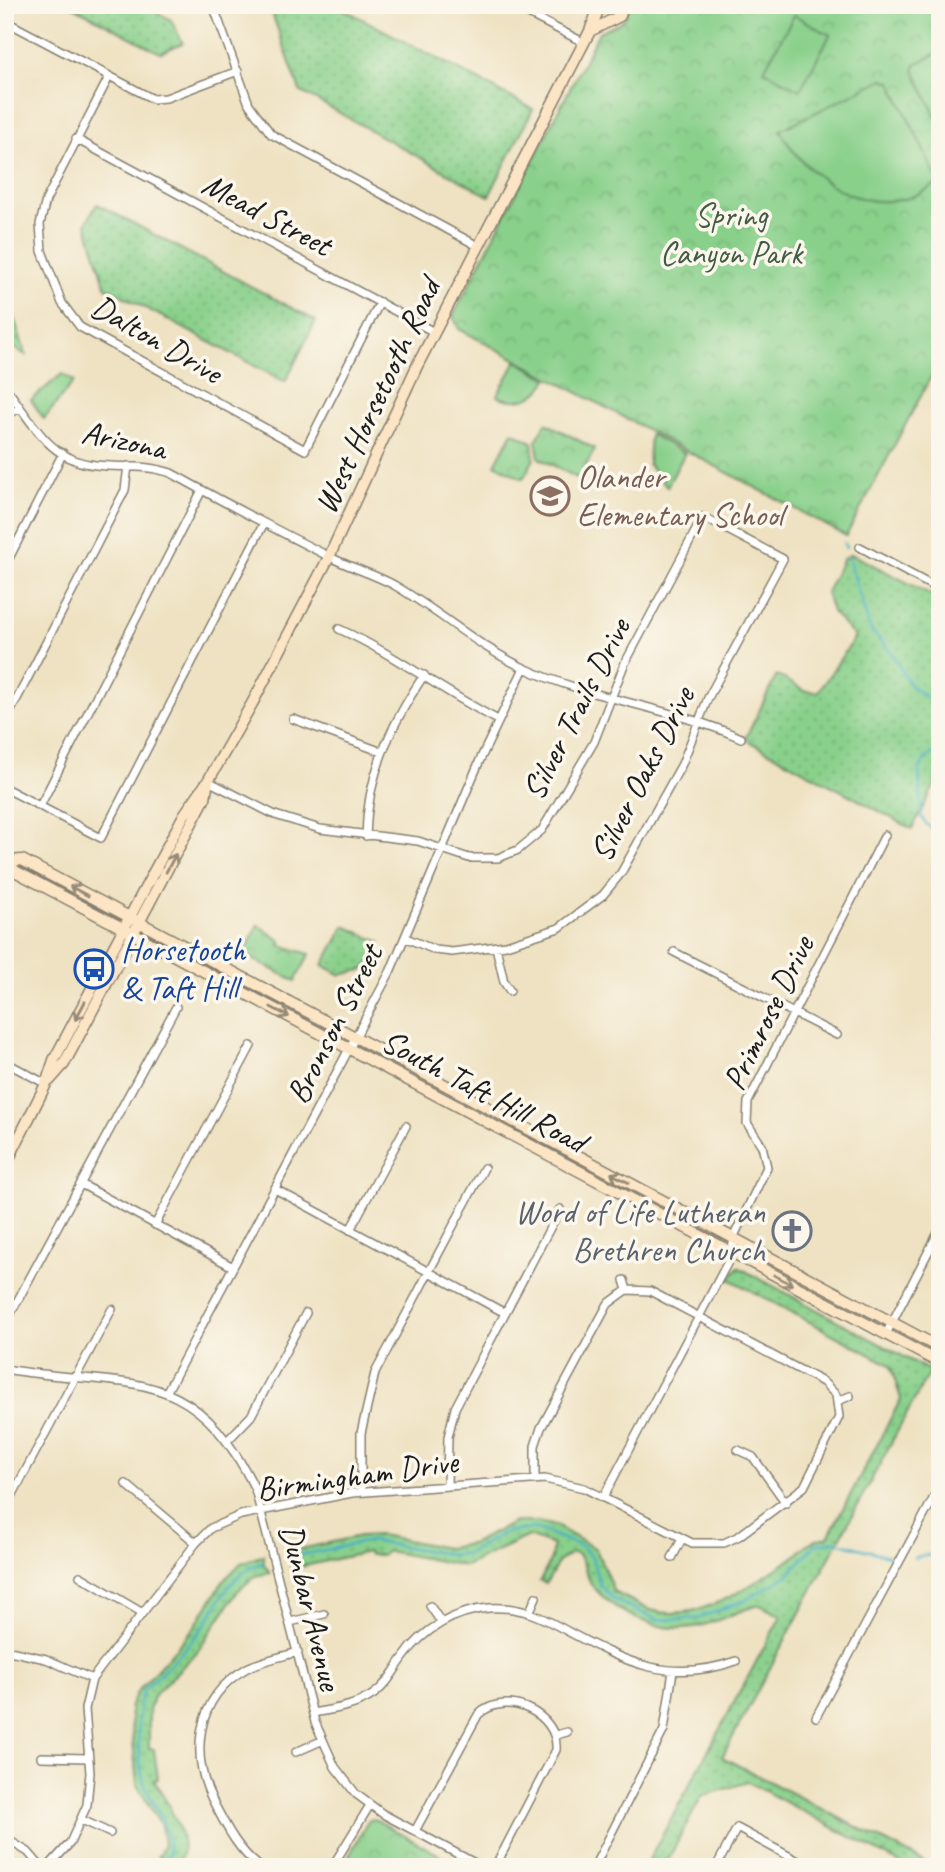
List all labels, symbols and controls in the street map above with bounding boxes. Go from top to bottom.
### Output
street label: Mead Street [195,163,341,267]
park label: Spring Canyon Park [660,194,804,274]
street label: West Horsetooth Road [304,267,452,520]
street label: Dalton Drive [84,285,232,394]
street label: Arizona [78,411,172,470]
place label: Olander Elementary School [577,456,788,536]
school or university icon: Olander Elementary School [529,475,571,517]
street label: Silver Trails Drive [512,609,641,807]
street label: Silver Oaks Drive [580,678,705,868]
one-way arrow [164,853,178,873]
one-way arrow [69,883,90,897]
street label: Primrose Drive [713,927,824,1097]
place label: Horsetooth & Taft Hill [121,929,247,1009]
street label: Bronson Street [276,935,393,1110]
bus stop icon: Horsetooth & Taft Hill [73,948,115,990]
one-way arrow [72,1000,86,1021]
one-way arrow [269,1005,289,1019]
street label: South Taft Hill Road [375,1020,598,1165]
one-way arrow [610,1171,631,1184]
place label: Word of Life Lutheran Brethren Church [515,1191,766,1271]
church icon: Word of Life Lutheran Brethren Church [771,1210,813,1252]
one-way arrow [773,1273,793,1287]
street label: Birmingham Drive [254,1440,463,1510]
street label: Dunbar Avenue [270,1520,352,1696]

